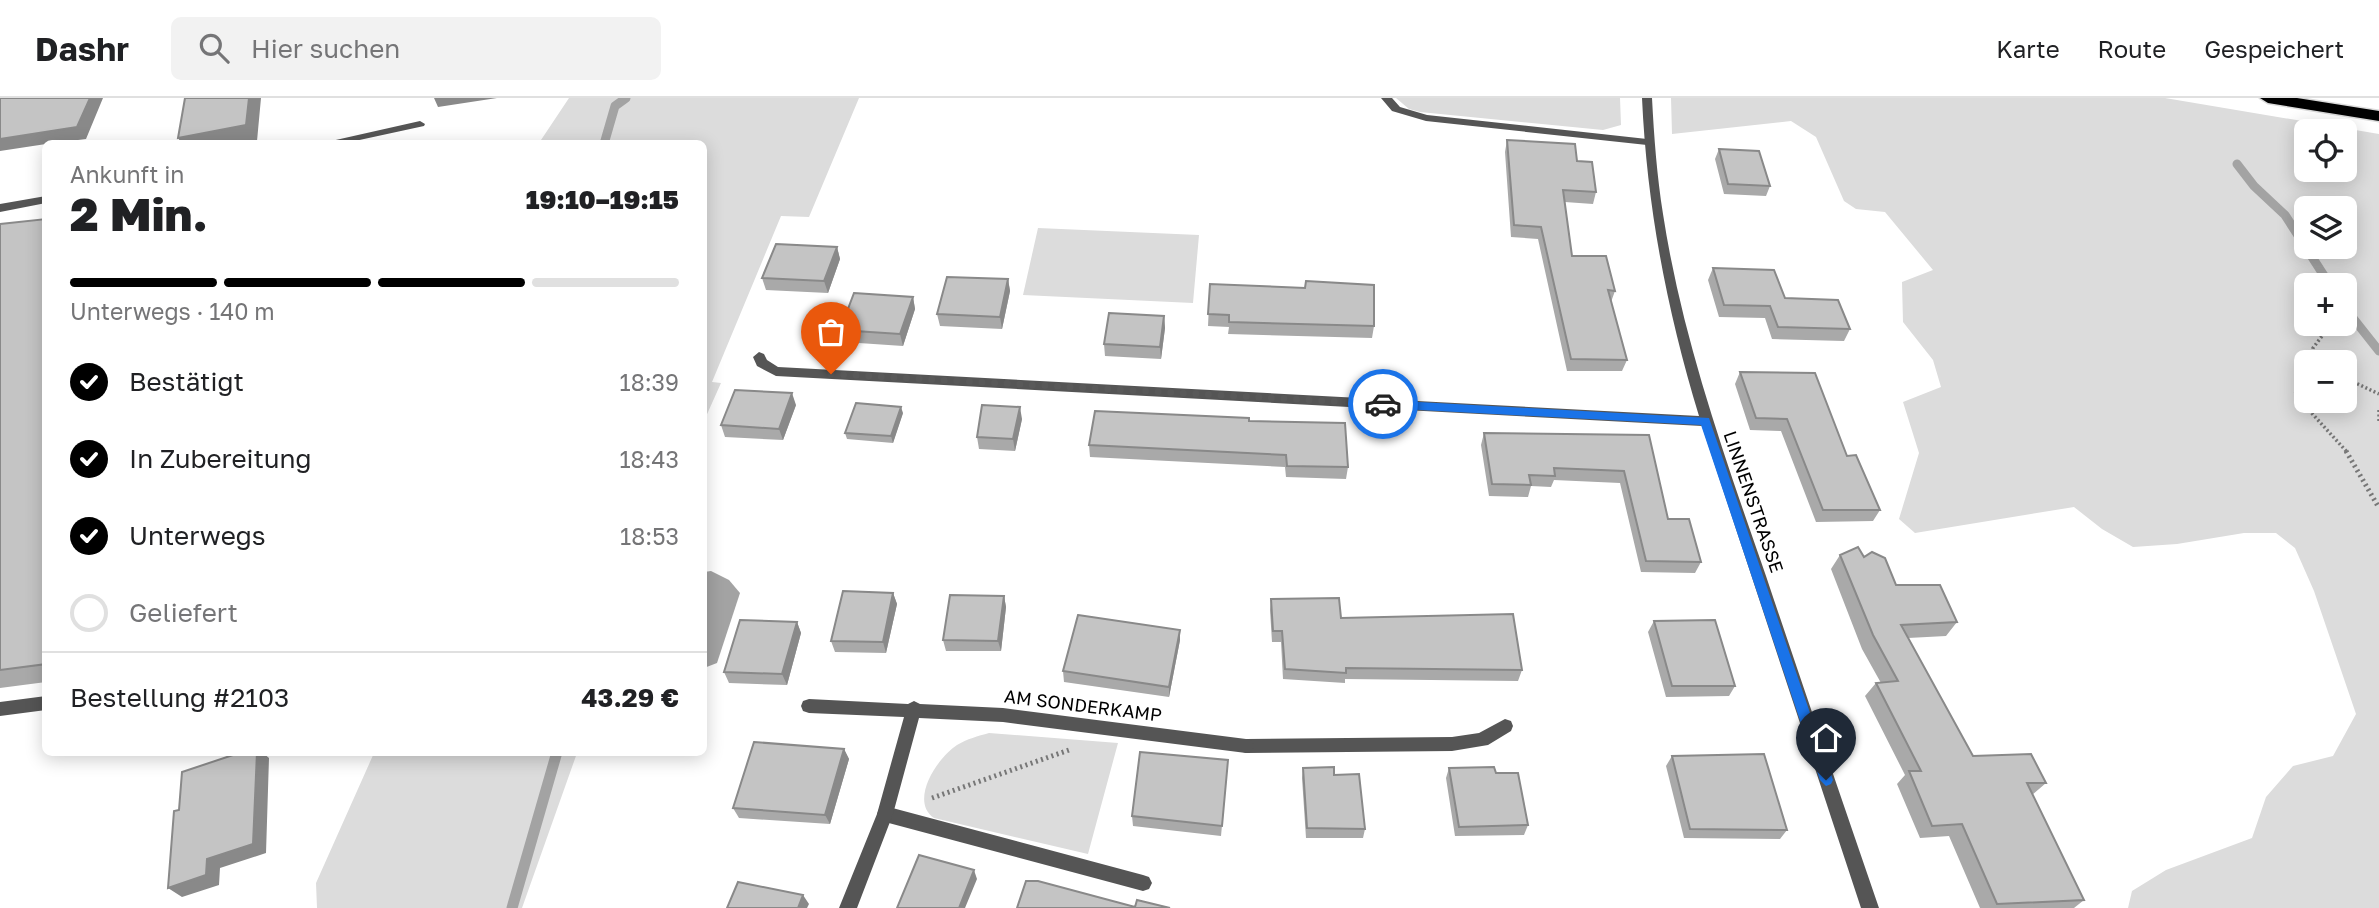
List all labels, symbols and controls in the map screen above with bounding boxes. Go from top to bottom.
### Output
search box [171,17,661,80]
text: Dashr [35,29,129,68]
icon: search [195,29,233,67]
text: Hier suchen [251,33,400,64]
text: Karte [1996,34,2060,63]
text: Route [2098,34,2166,63]
text: Gespeichert [2204,34,2344,63]
map controls [2294,119,2357,413]
button: locate [2294,119,2357,182]
text: Ankunft in [70,160,185,188]
text: 19:10–19:15 [526,184,679,215]
text: 2 Min. [70,186,208,241]
button: layers [2294,196,2357,259]
button: + [2294,273,2357,336]
text: Unterwegs · 140 m [70,297,275,325]
pin [801,302,861,374]
icon: bag [812,313,850,351]
button: − [2294,350,2357,413]
icon: check [70,363,108,401]
text: Bestätigt [129,366,244,397]
text: 18:39 [620,368,679,396]
courier [1348,369,1418,439]
icon: car [1364,385,1402,423]
street label: LINNENSTRASSE [1719,428,1789,575]
icon: check [70,440,108,478]
text: In Zubereitung [129,443,312,474]
text: 18:43 [619,445,679,473]
icon: check [70,517,108,555]
text: Unterwegs [129,520,266,551]
text: 18:53 [620,522,679,550]
text: Geliefert [129,597,238,628]
text: Bestellung #2103 [70,682,289,713]
text: 43.29 € [581,682,679,713]
street label: AM SONDERKAMP [1003,684,1163,726]
pin [1796,708,1856,780]
icon: home [1807,719,1845,757]

